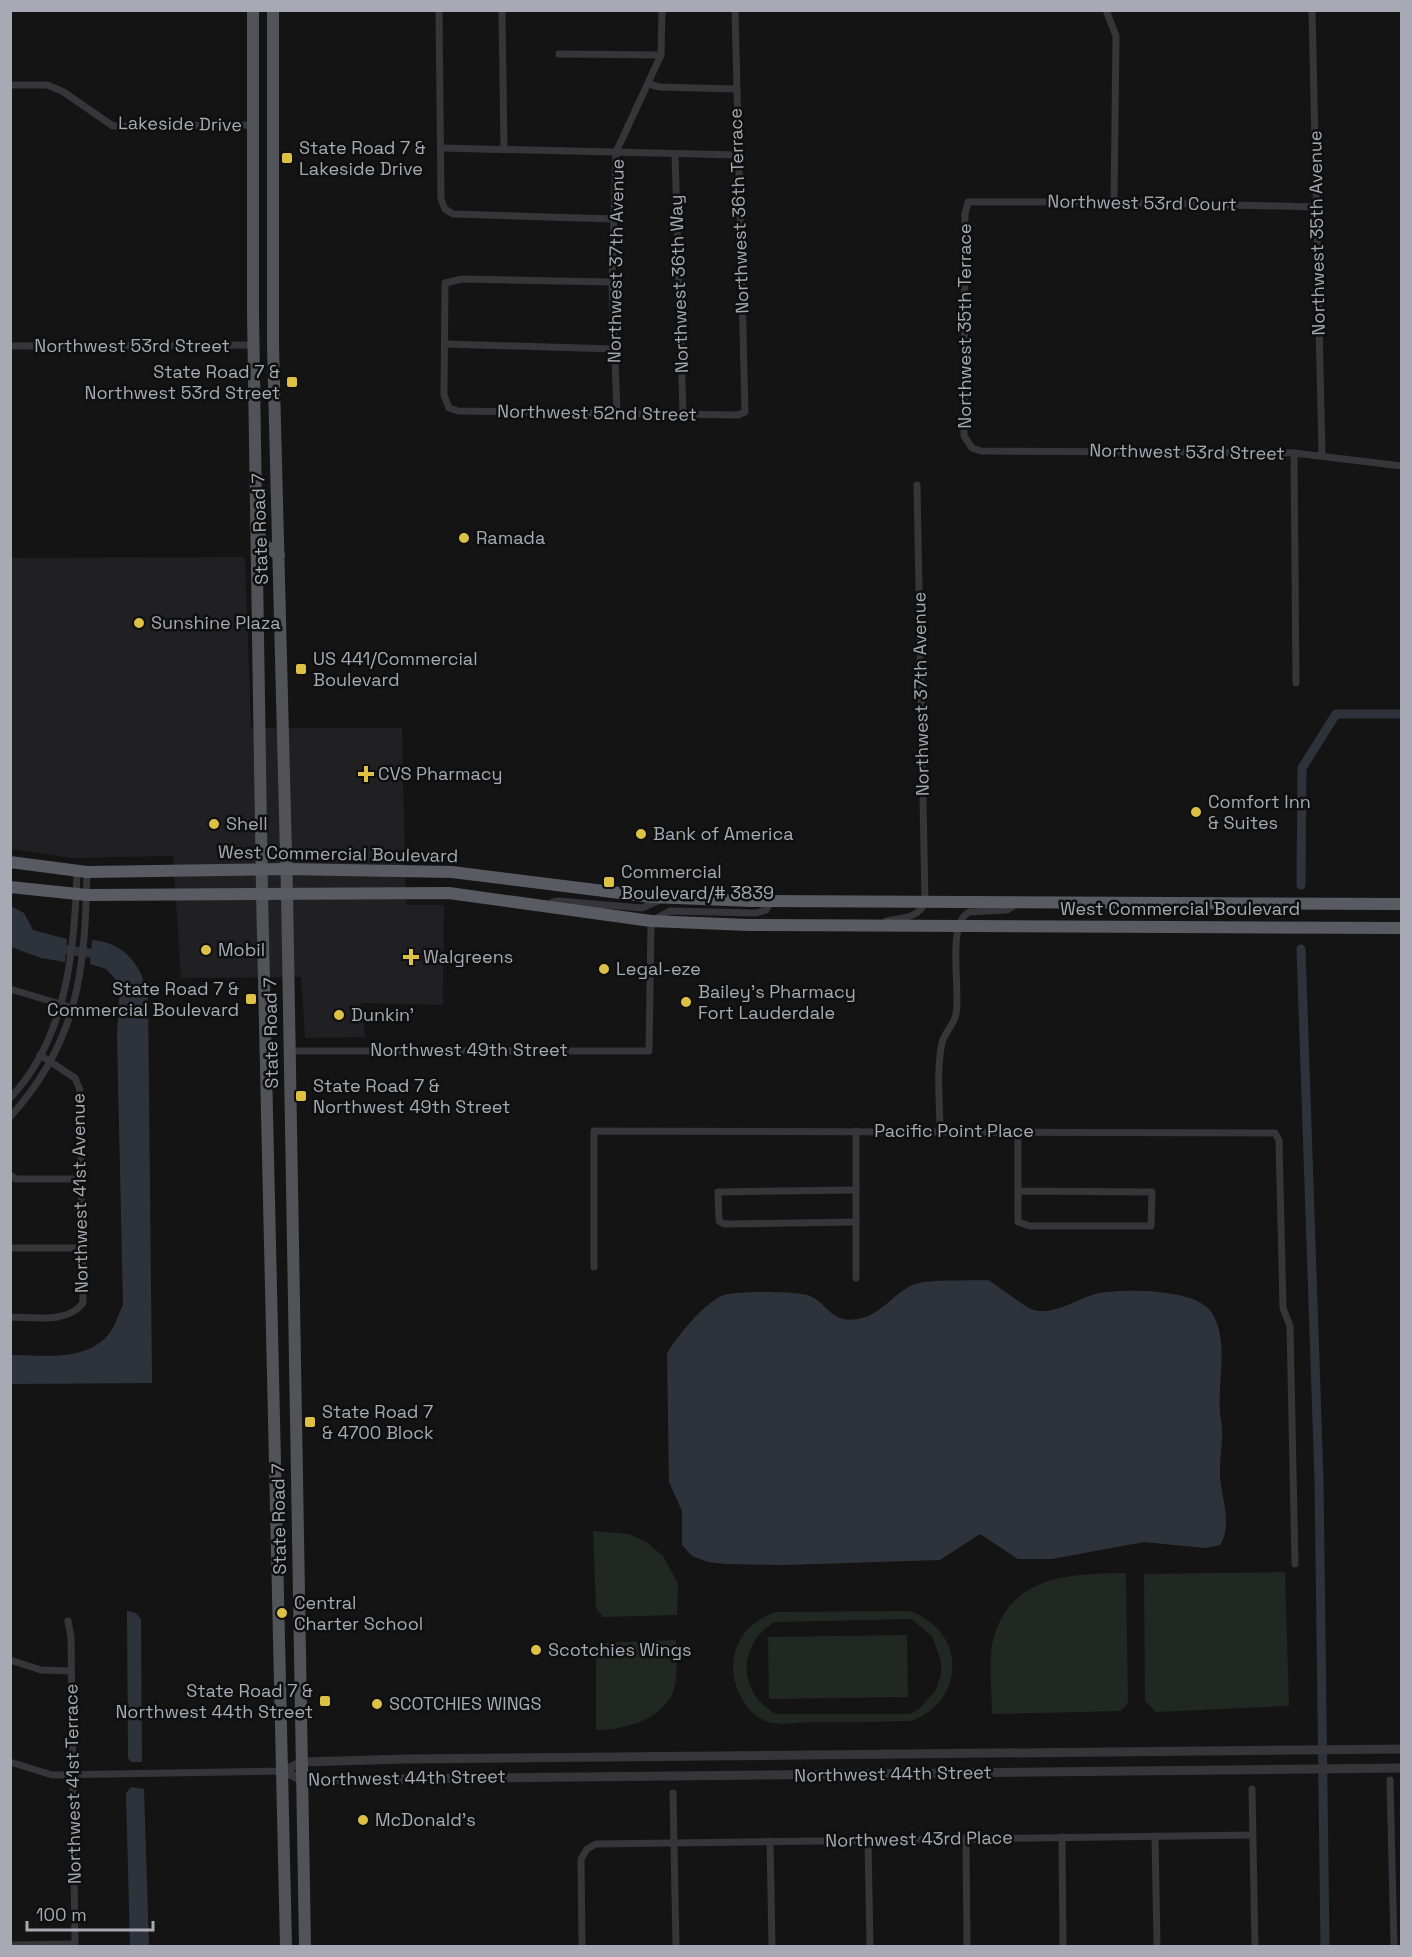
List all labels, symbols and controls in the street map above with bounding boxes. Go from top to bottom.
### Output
street label: Northwest 36th Terrace [723,108,754,314]
street label: Lakeside Drive [118,111,242,136]
street label: Northwest 35th Avenue [1303,130,1330,336]
place label: State Road 7 & Lakeside Drive [299,136,426,180]
marker: State Road 7 & Lakeside Drive [280,151,294,165]
street label: Northwest 37th Avenue [602,159,629,363]
street label: Northwest 53rd Court [1047,189,1237,216]
street label: Northwest 36th Way [664,194,693,374]
street label: Northwest 35th Terrace [953,223,976,429]
street label: Northwest 53rd Street [34,334,230,357]
place label: State Road 7 & Northwest 53rd Street [84,360,280,404]
marker: State Road 7 & Northwest 53rd Street [285,375,299,389]
street label: Northwest 52nd Street [497,399,697,426]
street label: Northwest 53rd Street [1089,438,1285,465]
street label: State Road 7 [246,473,273,585]
place label: Ramada [476,526,545,549]
marker: Ramada [457,531,471,545]
street label: Northwest 37th Avenue [907,592,934,796]
place label: Sunshine Plaza [151,611,281,634]
marker: Sunshine Plaza [132,616,146,630]
place label: US 441/Commercial Boulevard [313,647,478,691]
marker: US 441/Commercial Boulevard [294,662,308,676]
place label: CVS Pharmacy [378,762,502,785]
marker: CVS Pharmacy [359,767,373,781]
place label: Comfort Inn & Suites [1208,790,1311,834]
marker: Comfort Inn & Suites [1189,805,1203,819]
place label: Shell [226,812,268,835]
marker: Shell [207,817,221,831]
place label: Bank of America [653,822,794,845]
marker: Bank of America [634,827,648,841]
street label: West Commercial Boulevard [218,840,458,867]
place label: Commercial Boulevard/# 3839 [621,860,774,904]
marker: Commercial Boulevard/# 3839 [602,875,616,889]
street label: West Commercial Boulevard [1060,897,1300,920]
place label: Mobil [218,938,265,961]
marker: Mobil [199,943,213,957]
place label: Walgreens [423,945,513,968]
marker: Walgreens [404,950,418,964]
place label: Legal-eze [616,957,701,980]
marker: Legal-eze [597,962,611,976]
place label: State Road 7 & Commercial Boulevard [47,977,239,1021]
street label: State Road 7 [258,977,283,1089]
place label: Bailey's Pharmacy Fort Lauderdale [698,980,856,1024]
marker: State Road 7 & Commercial Boulevard [244,992,258,1006]
marker: Bailey's Pharmacy Fort Lauderdale [679,995,693,1009]
place label: Dunkin' [351,1003,414,1026]
marker: Dunkin' [332,1008,346,1022]
street label: Northwest 49th Street [370,1038,568,1061]
place label: State Road 7 & Northwest 49th Street [313,1074,510,1118]
marker: State Road 7 & Northwest 49th Street [294,1089,308,1103]
street label: Northwest 41st Avenue [66,1093,93,1293]
street label: Pacific Point Place [874,1119,1034,1142]
place label: State Road 7 & 4700 Block [322,1400,434,1444]
marker: State Road 7 & 4700 Block [303,1415,317,1429]
street label: State Road 7 [266,1463,291,1575]
place label: Central Charter School [294,1591,423,1635]
marker: Central Charter School [275,1606,289,1620]
place label: Scotchies Wings [548,1638,692,1661]
marker: Scotchies Wings [529,1643,543,1657]
place label: State Road 7 & Northwest 44th Street [115,1679,313,1723]
street label: Northwest 41st Terrace [59,1684,86,1884]
place label: SCOTCHIES WINGS [389,1692,542,1715]
marker: State Road 7 & Northwest 44th Street [318,1694,332,1708]
marker: SCOTCHIES WINGS [370,1697,384,1711]
street label: Northwest 44th Street [794,1760,992,1787]
street label: Northwest 44th Street [308,1764,506,1791]
place label: McDonald's [375,1808,476,1831]
marker: McDonald's [356,1813,370,1827]
street label: Northwest 43rd Place [825,1825,1013,1852]
scale bar [27,1894,153,1932]
text: 100 m [36,1903,87,1926]

